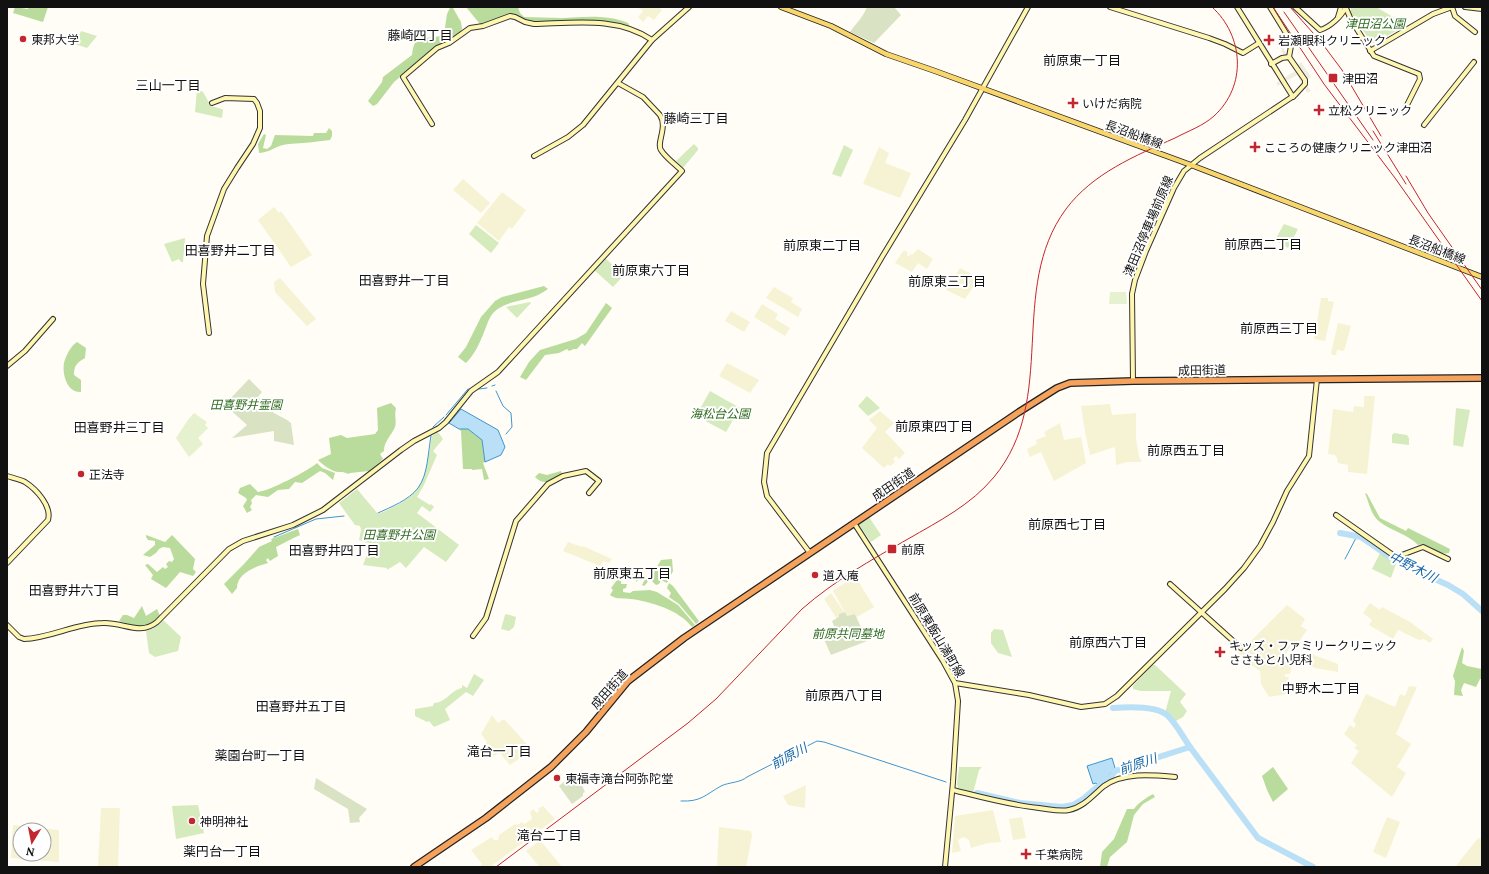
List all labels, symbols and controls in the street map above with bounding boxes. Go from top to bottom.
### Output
park label: 津田沼公園 [1345,16,1407,31]
district label: 藤崎四丁目 [387,27,453,44]
place label: 東邦大学 [31,32,79,47]
place label: 岩瀬眼科クリニック [1278,33,1386,48]
marker: 東邦大学 [18,34,28,44]
marker: 岩瀬眼科クリニック [1263,34,1275,46]
district label: 前原東一丁目 [1043,52,1121,69]
place label: 津田沼 [1342,71,1378,86]
marker: 津田沼 [1327,72,1339,84]
district label: 三山一丁目 [135,77,201,94]
place label: いけだ病院 [1082,96,1142,111]
marker: いけだ病院 [1067,97,1079,109]
place label: 立松クリニック [1328,103,1412,118]
marker: 立松クリニック [1313,104,1325,116]
district label: 藤崎三丁目 [663,110,729,127]
street label: 長沼船橋線 [1103,117,1165,151]
place label: こころの健康クリニック津田沼 [1264,140,1432,155]
marker: こころの健康クリニック津田沼 [1249,141,1261,153]
street label: 津田沼停車場前原線 [1120,173,1176,279]
street label: 長沼船橋線 [1406,231,1468,267]
district label: 前原西二丁目 [1224,236,1302,253]
district label: 前原東二丁目 [783,237,861,254]
district label: 田喜野井二丁目 [184,242,276,259]
district label: 前原東六丁目 [612,262,690,279]
district label: 田喜野井一丁目 [358,272,450,289]
district label: 前原東三丁目 [908,273,986,290]
district label: 前原西三丁目 [1240,320,1318,337]
street label: 成田街道 [1178,362,1226,378]
park label: 田喜野井霊園 [210,397,284,412]
park label: 海松台公園 [690,406,752,421]
district label: 前原東四丁目 [895,418,973,435]
district label: 田喜野井三丁目 [73,419,165,436]
district label: 前原西五丁目 [1147,442,1225,459]
street label: 成田街道 [869,464,917,504]
place label: 正法寺 [89,467,125,482]
marker: 正法寺 [76,469,86,479]
district label: 前原西七丁目 [1028,516,1106,533]
park label: 田喜野井公園 [363,527,437,542]
district label: 田喜野井四丁目 [288,542,380,559]
place label: 前原 [901,542,925,557]
marker: 前原 [886,543,898,555]
water label: 中野木川 [1386,548,1442,587]
district label: 前原東五丁目 [593,565,671,582]
place label: 道入庵 [823,568,859,583]
marker: 道入庵 [810,570,820,580]
district label: 田喜野井六丁目 [28,582,120,599]
street label: 前原東飯山満町線 [906,590,968,680]
park label: 前原共同墓地 [812,626,886,641]
district label: 前原西六丁目 [1069,634,1147,651]
place label: キッズ・ファミリークリニック ささもと小児科 [1229,638,1397,667]
marker: キッズ・ファミリークリニック ささもと小児科 [1214,646,1226,658]
street label: 成田街道 [587,666,631,712]
district label: 中野木二丁目 [1282,680,1360,697]
district label: 前原西八丁目 [805,687,883,704]
district label: 田喜野井五丁目 [255,698,347,715]
water label: 前原川 [768,738,812,773]
district label: 滝台一丁目 [466,743,532,760]
district label: 薬園台町一丁目 [214,747,306,764]
water label: 前原川 [1117,749,1161,778]
place label: 東福寺滝台阿弥陀堂 [565,771,673,786]
marker: 東福寺滝台阿弥陀堂 [552,773,562,783]
place label: 神明神社 [200,814,248,829]
marker: 神明神社 [187,816,197,826]
north arrow [12,822,52,862]
district label: 滝台二丁目 [516,827,582,844]
district label: 薬円台一丁目 [183,843,261,860]
text: N [24,844,36,859]
place label: 千葉病院 [1035,847,1083,862]
marker: 千葉病院 [1020,848,1032,860]

